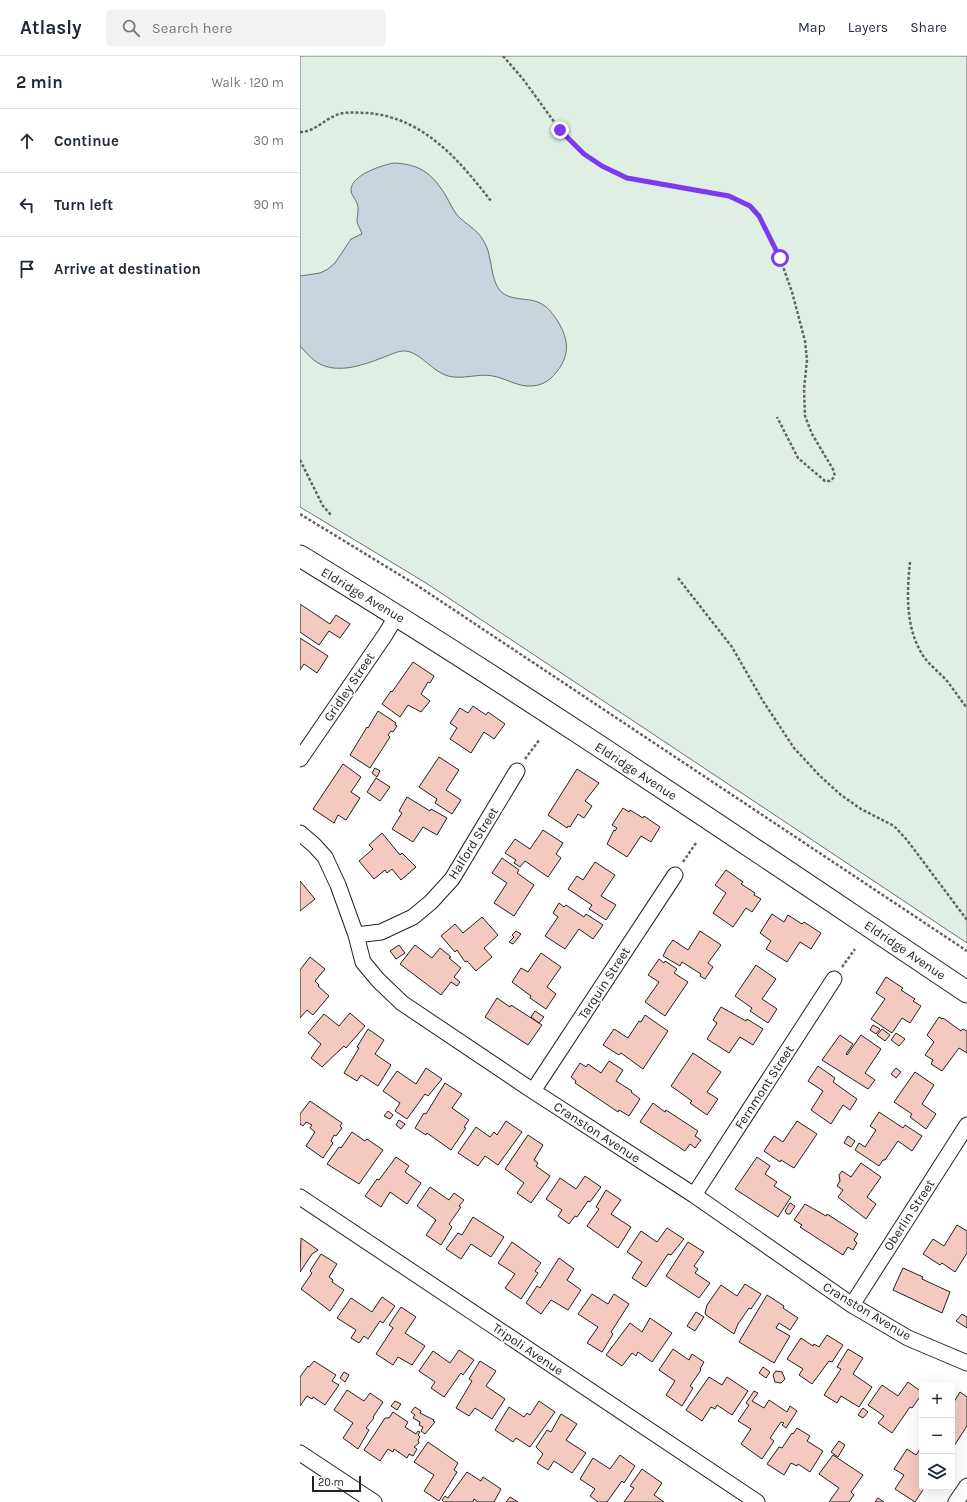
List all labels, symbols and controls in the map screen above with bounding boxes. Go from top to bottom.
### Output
search box [106,10,386,46]
text: Atlasly [20,17,82,39]
icon: search [120,17,142,39]
text: Search here [152,19,232,37]
text: Map [798,19,826,36]
text: Layers [848,19,888,36]
text: Share [910,19,947,36]
text: 2 min [16,72,63,92]
text: Walk · 120 m [211,75,284,90]
route end [551,121,569,139]
icon: ahead [16,130,38,152]
text: Continue [54,132,119,150]
text: 30 m [253,133,284,148]
icon: left [16,194,38,216]
text: Turn left [54,196,113,214]
text: 90 m [253,197,284,212]
route start [771,249,789,267]
icon: arrive [16,258,38,280]
text: Arrive at destination [54,260,201,278]
street label: Eldridge Avenue [319,564,408,626]
street label: Gridley Street [320,650,378,724]
street label: Eldridge Avenue [592,739,680,803]
street label: Halford Street [445,804,501,882]
street label: Eldridge Avenue [862,917,949,983]
street label: Tarquin Street [575,944,634,1023]
street label: Fernmont Street [731,1042,797,1132]
street label: Cranston Avenue [551,1098,643,1166]
street label: Oberlin Street [880,1177,938,1253]
street label: Cranston Avenue [820,1279,914,1343]
street label: Tripoli Avenue [490,1320,567,1378]
map controls [919,1382,955,1490]
button: + [919,1382,955,1418]
button: − [919,1418,955,1454]
button: layers [919,1454,955,1490]
scale bar [312,1474,361,1493]
text: 20 m [318,1476,344,1489]

